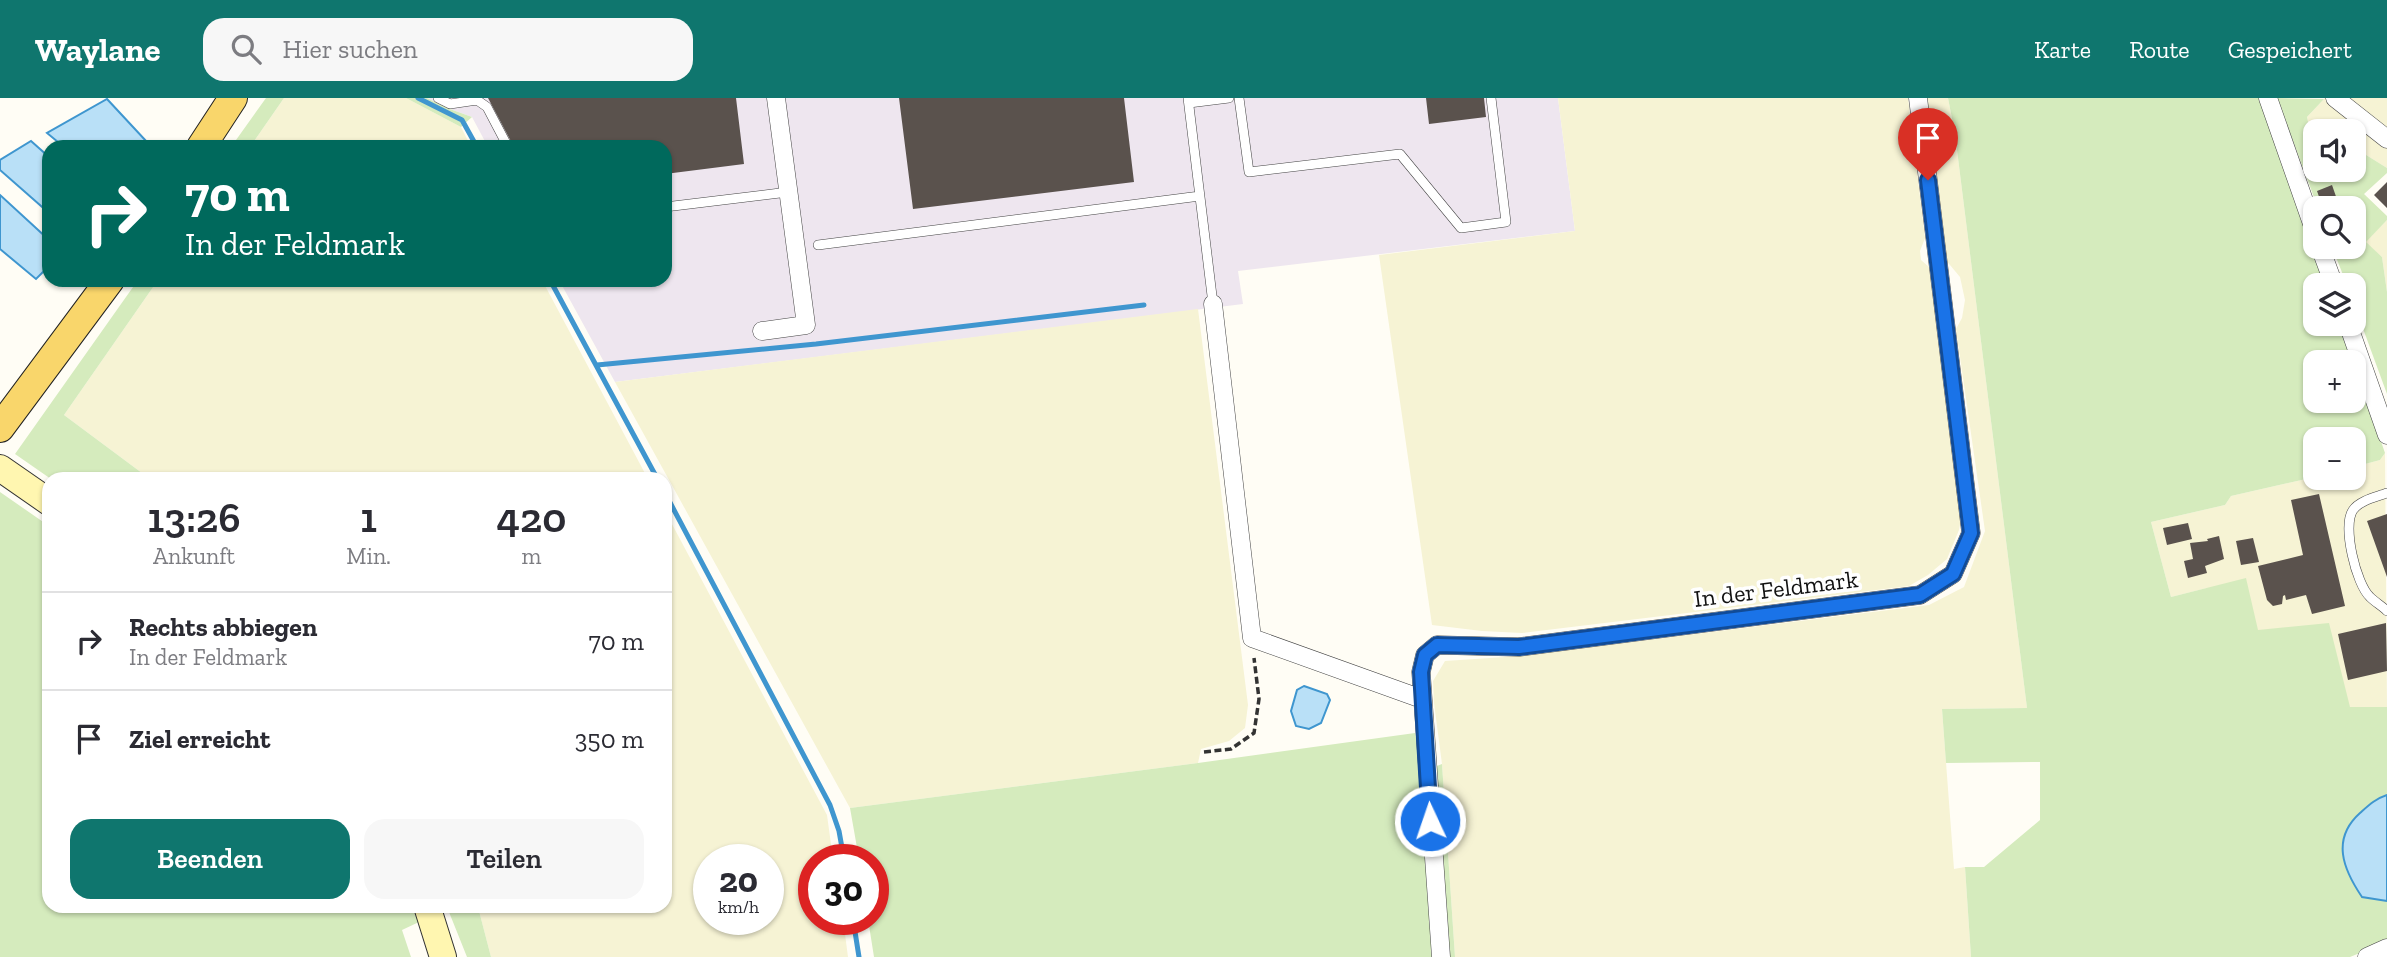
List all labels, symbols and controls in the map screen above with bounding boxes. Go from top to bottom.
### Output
search box [203,18,693,81]
text: Waylane [35,30,161,69]
icon: search [227,30,265,68]
text: Hier suchen [283,33,418,65]
text: Karte [2034,35,2091,64]
text: Route [2129,35,2190,64]
text: Gespeichert [2228,35,2352,64]
pin [1898,108,1958,180]
icon: arrive [1909,119,1947,157]
map controls [2303,119,2366,490]
button: sound [2303,119,2366,182]
text: 70 m [185,165,290,224]
icon: right [70,168,161,259]
button: search [2303,196,2366,259]
text: In der Feldmark [185,225,405,263]
button: layers [2303,273,2366,336]
button: + [2303,350,2366,413]
button: − [2303,427,2366,490]
text: 13:26 [148,492,241,543]
text: 1 [360,492,377,543]
text: 420 [497,492,566,543]
text: Ankunft [153,542,235,570]
text: Min. [346,542,391,570]
text: m [522,542,541,570]
street label: In der Feldmark [1692,564,1860,613]
text: Rechts abbiegen [129,611,317,643]
icon: right [70,622,108,660]
text: 70 m [588,625,644,657]
text: In der Feldmark [129,643,287,671]
icon: arrive [70,720,108,758]
text: Ziel erreicht [129,723,270,755]
text: 350 m [575,723,644,755]
position arrow [1393,784,1467,858]
button: Beenden [70,819,350,899]
button: Teilen [364,819,644,899]
speed limit sign: 30 [798,844,889,935]
text: 20 [719,859,758,901]
text: km/h [718,896,759,918]

